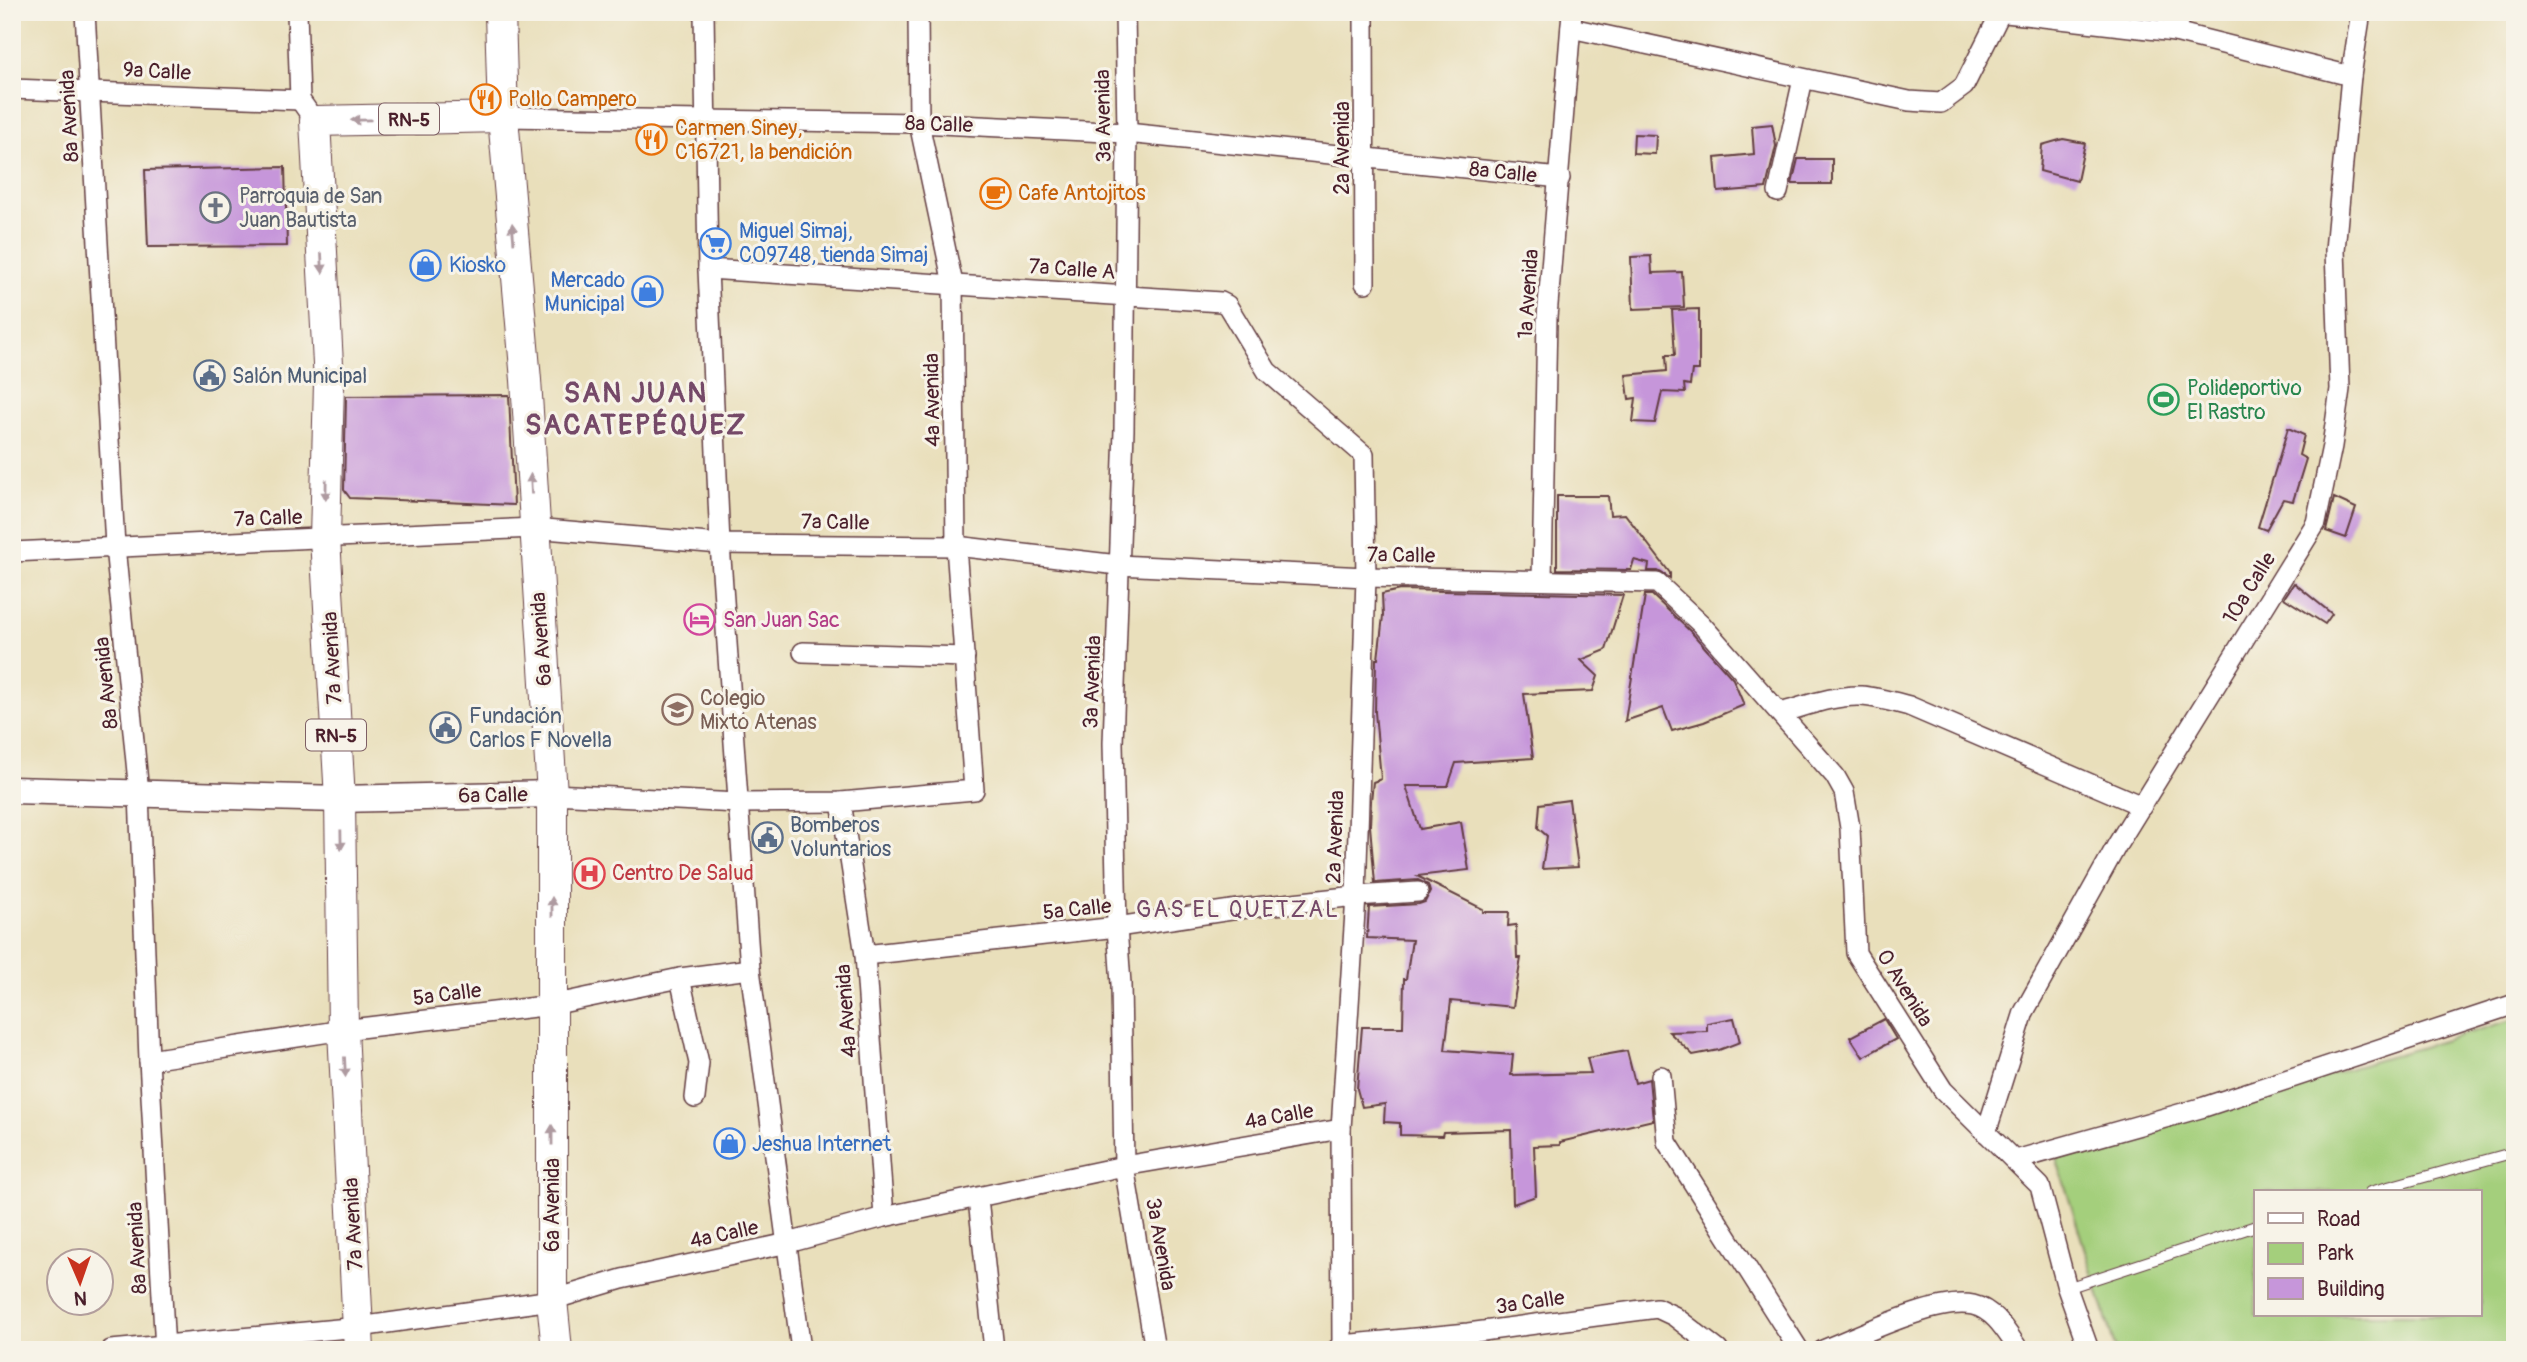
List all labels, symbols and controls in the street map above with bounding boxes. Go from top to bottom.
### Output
street label: 9a Calle [122,56,192,87]
street label: 8a Avenida [54,69,85,163]
street label: 3a Avenida [1089,69,1118,163]
restaurant icon: Pollo Campero [468,82,502,116]
place label: Pollo Campero [508,86,637,113]
street label: 2a Avenida [1329,101,1356,195]
road number: RN-5 [379,104,439,134]
street label: 8a Calle [905,110,974,139]
one-way arrow [350,115,372,126]
place label: Carmen Siney, C16721, la bendición [675,115,852,166]
restaurant icon: Carmen Siney, C16721, la bendición [635,123,669,157]
street label: 8a Calle [1468,156,1539,190]
cafe icon: Cafe Antojitos [978,176,1012,210]
place label: Cafe Antojitos [1018,180,1146,207]
place label: Parroquia de San Juan Bautista [239,183,383,234]
church icon: Parroquia de San Juan Bautista [199,191,233,225]
place label: Miguel Simaj, C09748, tienda Simaj [739,218,928,269]
one-way arrow [507,222,518,244]
supermarket icon: Miguel Simaj, C09748, tienda Simaj [699,226,733,260]
shop icon: Kiosko [409,248,443,282]
street label: 1a Avenida [1512,248,1545,340]
one-way arrow [317,252,328,274]
place label: Kiosko [449,252,506,279]
street label: 7a Calle A [1028,253,1116,286]
place label: Mercado Municipal [545,267,625,318]
shop icon: Mercado Municipal [631,275,665,309]
street label: 4a Avenida [918,353,947,447]
public building icon: Salón Municipal [192,359,226,393]
place label: Salón Municipal [232,363,367,390]
place label: Polideportivo El Rastro [2187,375,2302,426]
district label: SAN JUAN SACATEPÉQUEZ [525,376,747,443]
sports icon: Polideportivo El Rastro [2147,383,2181,417]
one-way arrow [526,473,537,495]
one-way arrow [320,479,332,501]
street label: 7a Calle [233,504,303,533]
street label: 7a Calle [801,508,870,537]
street label: 7a Calle [1367,541,1436,570]
street label: 10a Calle [2217,547,2282,629]
street label: 6a Avenida [525,591,558,687]
hotel icon: San Juan Sac [683,603,717,637]
place label: San Juan Sac [723,607,840,634]
street label: 7a Avenida [317,611,348,705]
street label: 3a Avenida [1077,635,1108,729]
street label: 8a Avenida [88,636,125,730]
place label: Colegio Mixto Atenas [700,685,817,736]
school or university icon: Colegio Mixto Atenas [660,693,694,727]
place label: Fundación Carlos F Novella [469,703,612,754]
public building icon: Fundación Carlos F Novella [429,711,463,745]
road number: RN-5 [306,720,366,750]
street label: 6a Calle [458,781,529,810]
street label: 2a Avenida [1320,790,1351,884]
place label: Bomberos Voluntarios [790,812,892,863]
public building icon: Bomberos Voluntarios [750,820,784,854]
one-way arrow [335,829,347,851]
hospital icon: Centro De Salud [572,856,606,890]
place label: Centro De Salud [612,860,754,887]
street label: 5a Calle [1041,892,1113,927]
district label: GAS EL QUETZAL [1136,895,1340,924]
one-way arrow [546,896,558,918]
street label: 0 Avenida [1870,944,1939,1032]
street label: 4a Avenida [830,963,863,1059]
street label: 5a Calle [411,977,483,1012]
one-way arrow [339,1056,350,1078]
street label: 4a Calle [1242,1097,1316,1136]
one-way arrow [546,1123,558,1145]
shop icon: Jeshua Internet [712,1127,746,1161]
place label: Jeshua Internet [752,1131,892,1158]
street label: 6a Avenida [539,1158,566,1252]
street label: 7a Avenida [338,1177,369,1271]
legend [2254,1190,2482,1316]
street label: 3a Avenida [1139,1196,1182,1292]
street label: 8a Avenida [122,1201,153,1295]
text: Road [2317,1206,2361,1233]
street label: 4a Calle [687,1214,762,1255]
text: Park [2317,1240,2354,1267]
north arrow [46,1246,116,1316]
text: Building [2317,1276,2384,1303]
street label: 3a Calle [1494,1284,1567,1321]
text: N [74,1286,87,1310]

